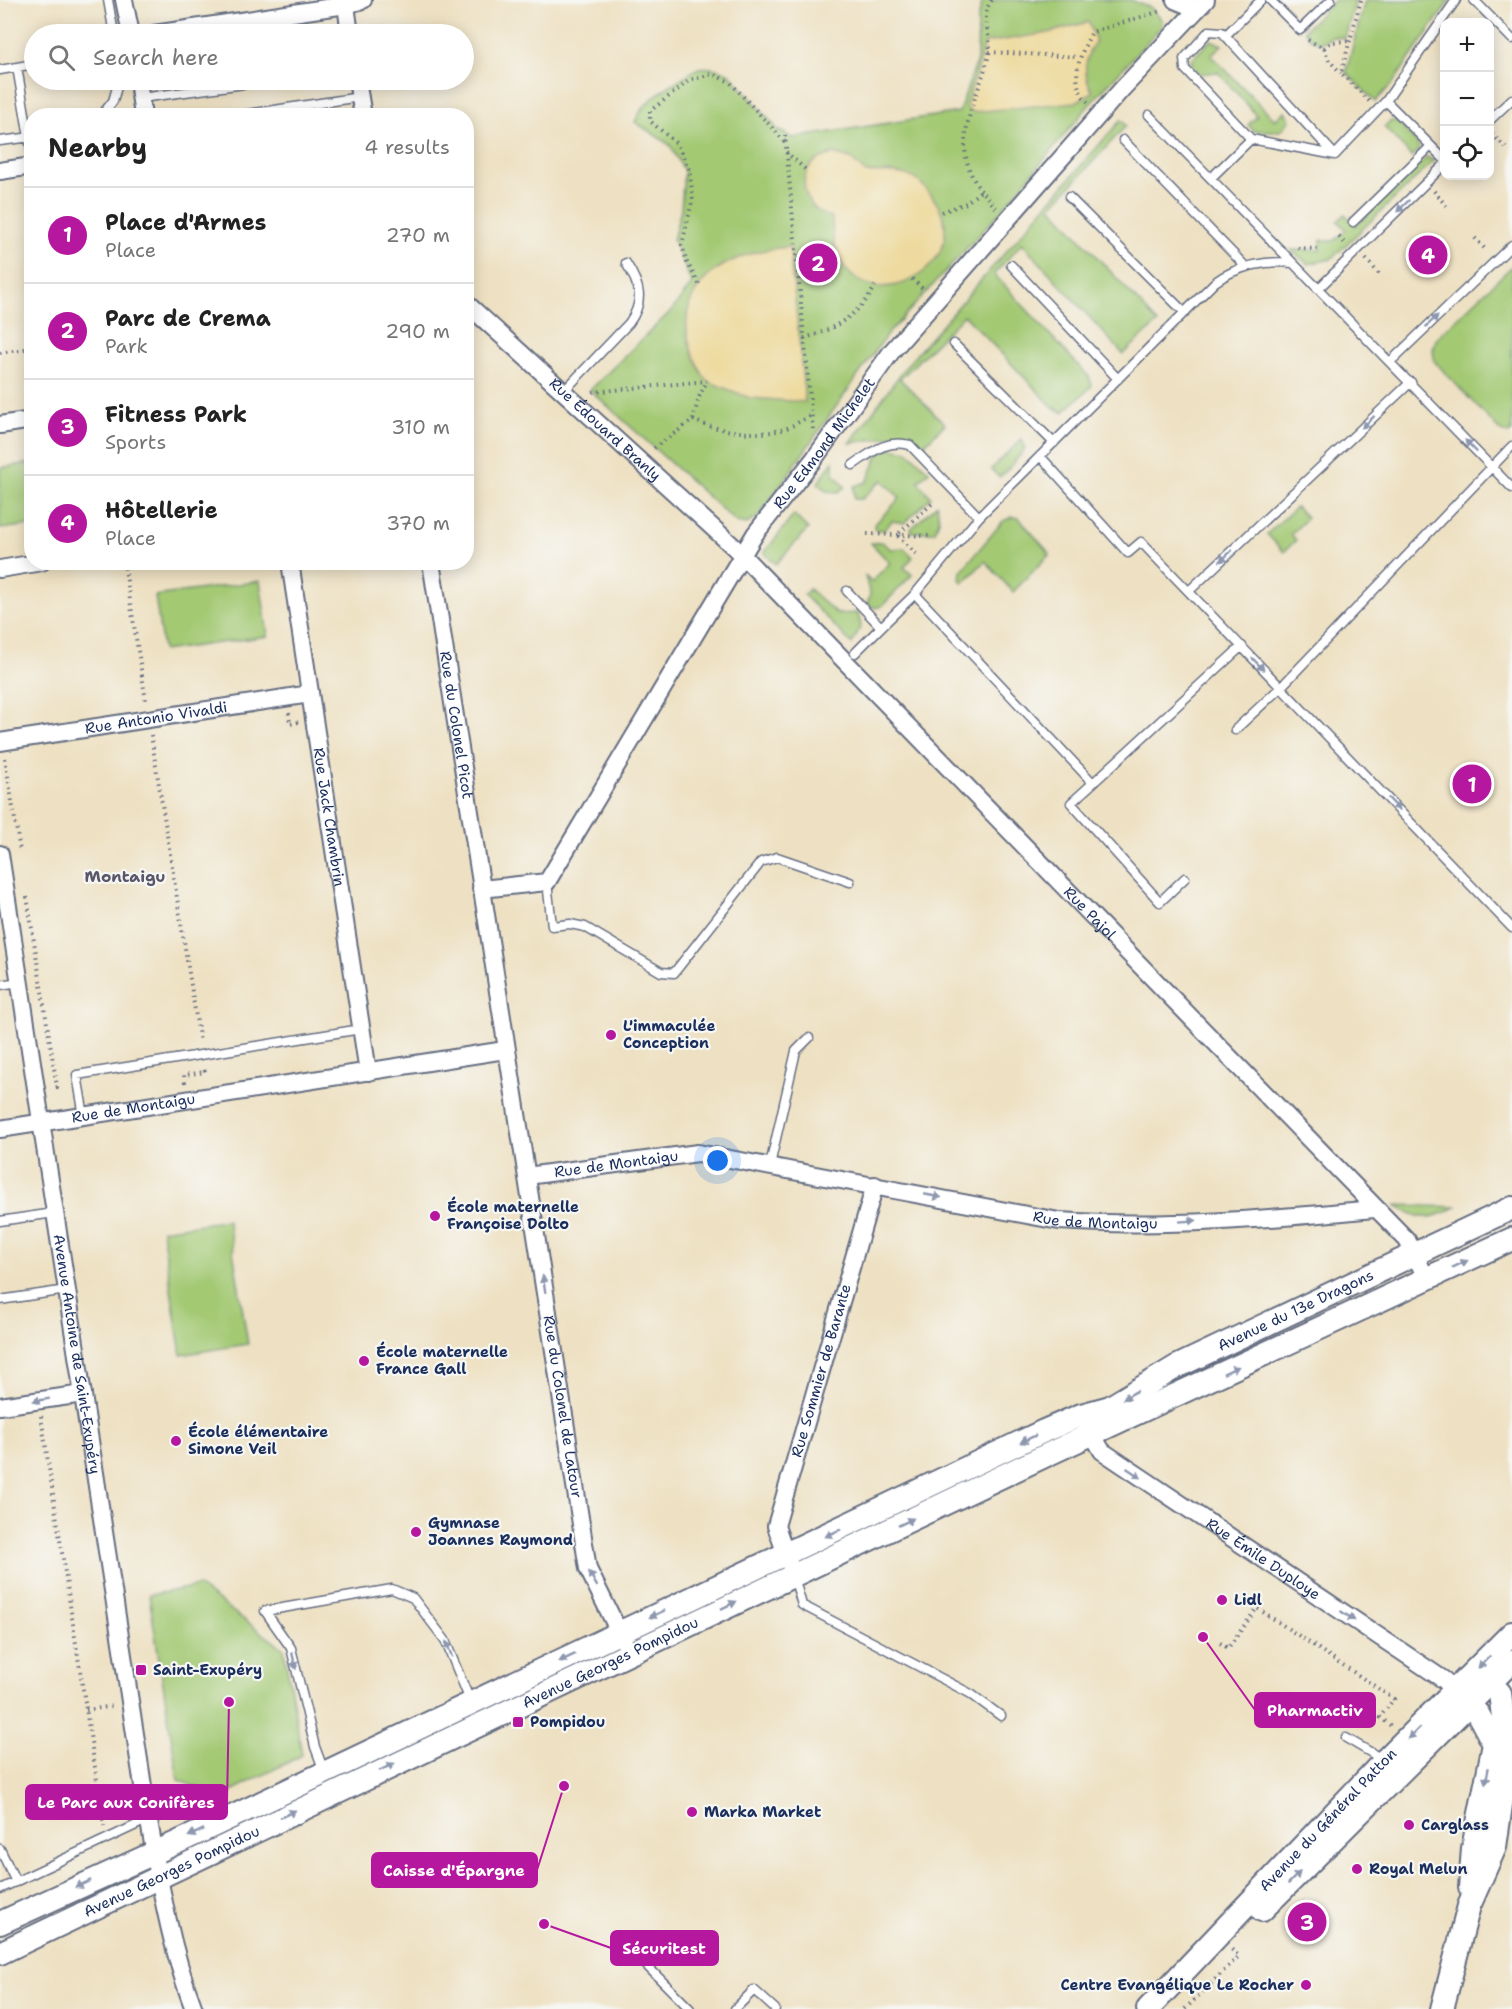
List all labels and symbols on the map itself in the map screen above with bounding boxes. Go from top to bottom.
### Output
one-way arrow [1396,198,1410,212]
pin: 4 [1408,232,1448,278]
pin: 2 [798,240,838,286]
one-way arrow [1425,315,1439,329]
street label: Rue Édouard Branly [545,374,665,486]
street label: Rue Edmond Michelet [769,374,880,513]
one-way arrow [1361,415,1375,429]
one-way arrow [1465,439,1479,453]
one-way arrow [1219,549,1234,562]
street label: Rue du Colonel Picot [435,650,478,800]
one-way arrow [1251,656,1265,670]
street label: Rue Antonio Vivaldi [84,697,229,739]
street label: Rue Jack Chambrin [309,746,350,888]
pin: 1 [1452,762,1492,806]
one-way arrow [1386,797,1400,811]
district label: Montaigu [85,866,165,887]
street label: Rue Pajol [1059,882,1121,945]
place label: L'immaculée Conception [623,1016,715,1053]
marker: L'immaculée Conception [604,1028,618,1042]
street label: Rue de Montaigu [70,1089,197,1128]
street label: Rue de Montaigu [553,1146,679,1182]
your location [703,1146,732,1175]
one-way arrow [923,1192,942,1201]
place label: École maternelle Françoise Dolto [447,1196,579,1234]
street label: Rue de Montaigu [1031,1206,1158,1233]
marker: École maternelle Françoise Dolto [428,1209,442,1223]
one-way arrow [1179,1217,1198,1226]
street label: Avenue Antoine de Saint-Exupéry [48,1233,105,1476]
one-way arrow [1451,1259,1468,1268]
street label: Avenue du 13e Dragons [1214,1265,1377,1356]
one-way arrow [540,1274,549,1293]
street label: Rue Sommier de Barante [786,1282,856,1460]
street label: Rue du Colonel de Latour [539,1314,587,1500]
place label: École maternelle France Gall [376,1341,508,1379]
marker: École maternelle France Gall [357,1354,371,1368]
one-way arrow [1223,1365,1240,1374]
one-way arrow [1122,1389,1138,1400]
one-way arrow [32,1395,51,1404]
place label: École élémentaire Simone Veil [188,1421,328,1459]
marker: École élémentaire Simone Veil [169,1434,183,1448]
one-way arrow [1019,1434,1037,1444]
one-way arrow [1126,1467,1142,1478]
place label: Gymnase Joannes Raymond [428,1513,573,1550]
street label: Rue Émile Duploye [1202,1513,1324,1604]
one-way arrow [897,1518,914,1527]
marker: Gymnase Joannes Raymond [409,1525,423,1539]
one-way arrow [825,1528,842,1537]
one-way arrow [588,1570,598,1587]
place label: Lidl [1234,1590,1262,1610]
marker: Lidl [1215,1593,1229,1607]
one-way arrow [721,1601,738,1610]
one-way arrow [648,1610,665,1619]
one-way arrow [1340,1611,1356,1622]
street label: Avenue Georges Pompidou [519,1612,702,1713]
one-way arrow [444,1640,453,1658]
one-way arrow [290,1652,300,1670]
one-way arrow [558,1653,575,1662]
one-way arrow [1477,1655,1491,1670]
place label: Saint-Exupéry [153,1660,262,1680]
marker: Saint-Exupéry [134,1663,148,1677]
callout: Pharmactiv [1255,1693,1375,1727]
text: Pharmactiv [1267,1700,1363,1721]
place label: Pompidou [530,1712,605,1732]
marker: Pompidou [511,1715,525,1729]
one-way arrow [1408,1725,1422,1739]
street label: Avenue du Général Patton [1255,1744,1401,1896]
one-way arrow [379,1762,396,1771]
one-way arrow [1482,1767,1491,1786]
callout: Le Parc aux Conifères [26,1785,227,1819]
text: Le Parc aux Conifères [37,1792,215,1813]
place label: Marka Market [704,1802,821,1822]
marker: Marka Market [685,1805,699,1819]
one-way arrow [280,1810,297,1819]
place label: Carglass [1421,1815,1489,1835]
marker: Carglass [1402,1818,1416,1832]
street label: Avenue Georges Pompidou [80,1821,263,1922]
one-way arrow [187,1829,204,1838]
callout: Caisse d'Épargne [372,1853,537,1887]
place label: Royal Melun [1369,1859,1467,1879]
text: Caisse d'Épargne [383,1860,525,1881]
marker: Royal Melun [1350,1862,1364,1876]
one-way arrow [1287,1872,1301,1886]
one-way arrow [74,1880,91,1889]
pin: 3 [1288,1900,1326,1944]
callout: Sécuritest [611,1931,718,1965]
text: Sécuritest [622,1938,706,1959]
place label: Centre Evangélique Le Rocher [1060,1975,1294,1995]
marker: Centre Evangélique Le Rocher [1299,1978,1313,1992]

